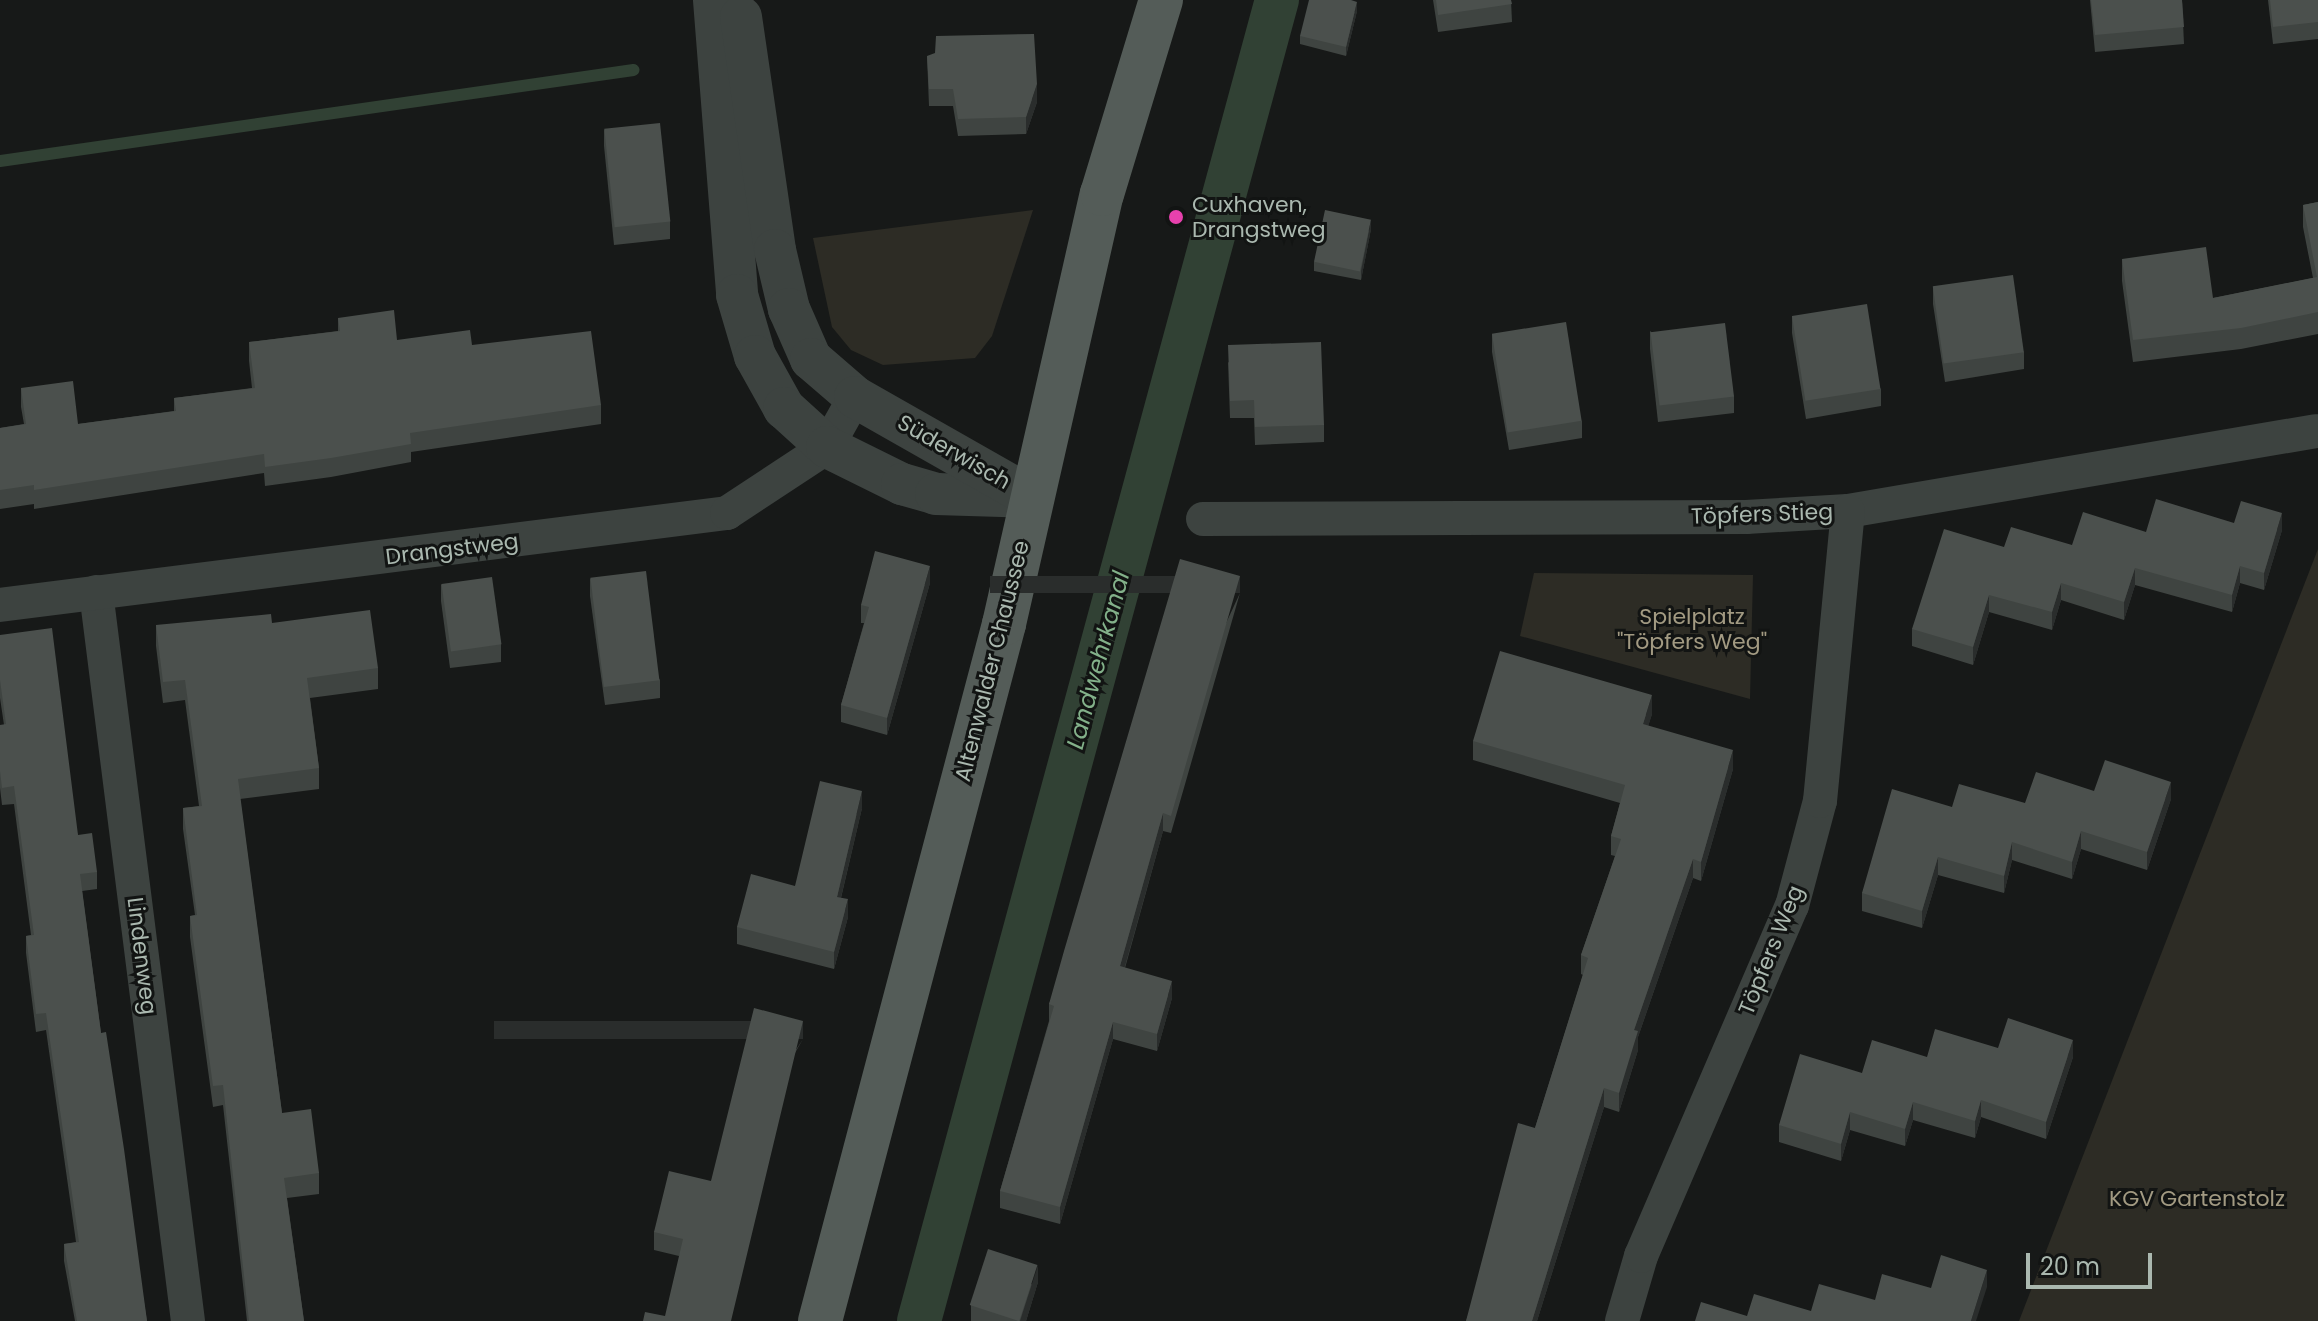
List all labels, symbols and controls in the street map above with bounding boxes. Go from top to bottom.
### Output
place label: Cuxhaven, Drangstweg [1192,191,1326,242]
marker: Cuxhaven, Drangstweg [1167,208,1185,226]
street label: Süderwisch [893,409,1015,495]
street label: Töpfers Stieg [1691,498,1833,530]
street label: Drangstweg [384,528,520,570]
street label: Altenwalder Chaussee [949,538,1035,784]
water label: Landwehrkanal [1060,568,1136,752]
park label: Spielplatz "Töpfers Weg" [1617,603,1767,654]
street label: Töpfers Weg [1733,881,1809,1019]
street label: Lindenweg [122,896,162,1016]
park label: KGV Gartenstolz [2109,1186,2285,1212]
scale bar [2030,1237,2156,1287]
text: 20 m [2040,1250,2100,1283]

